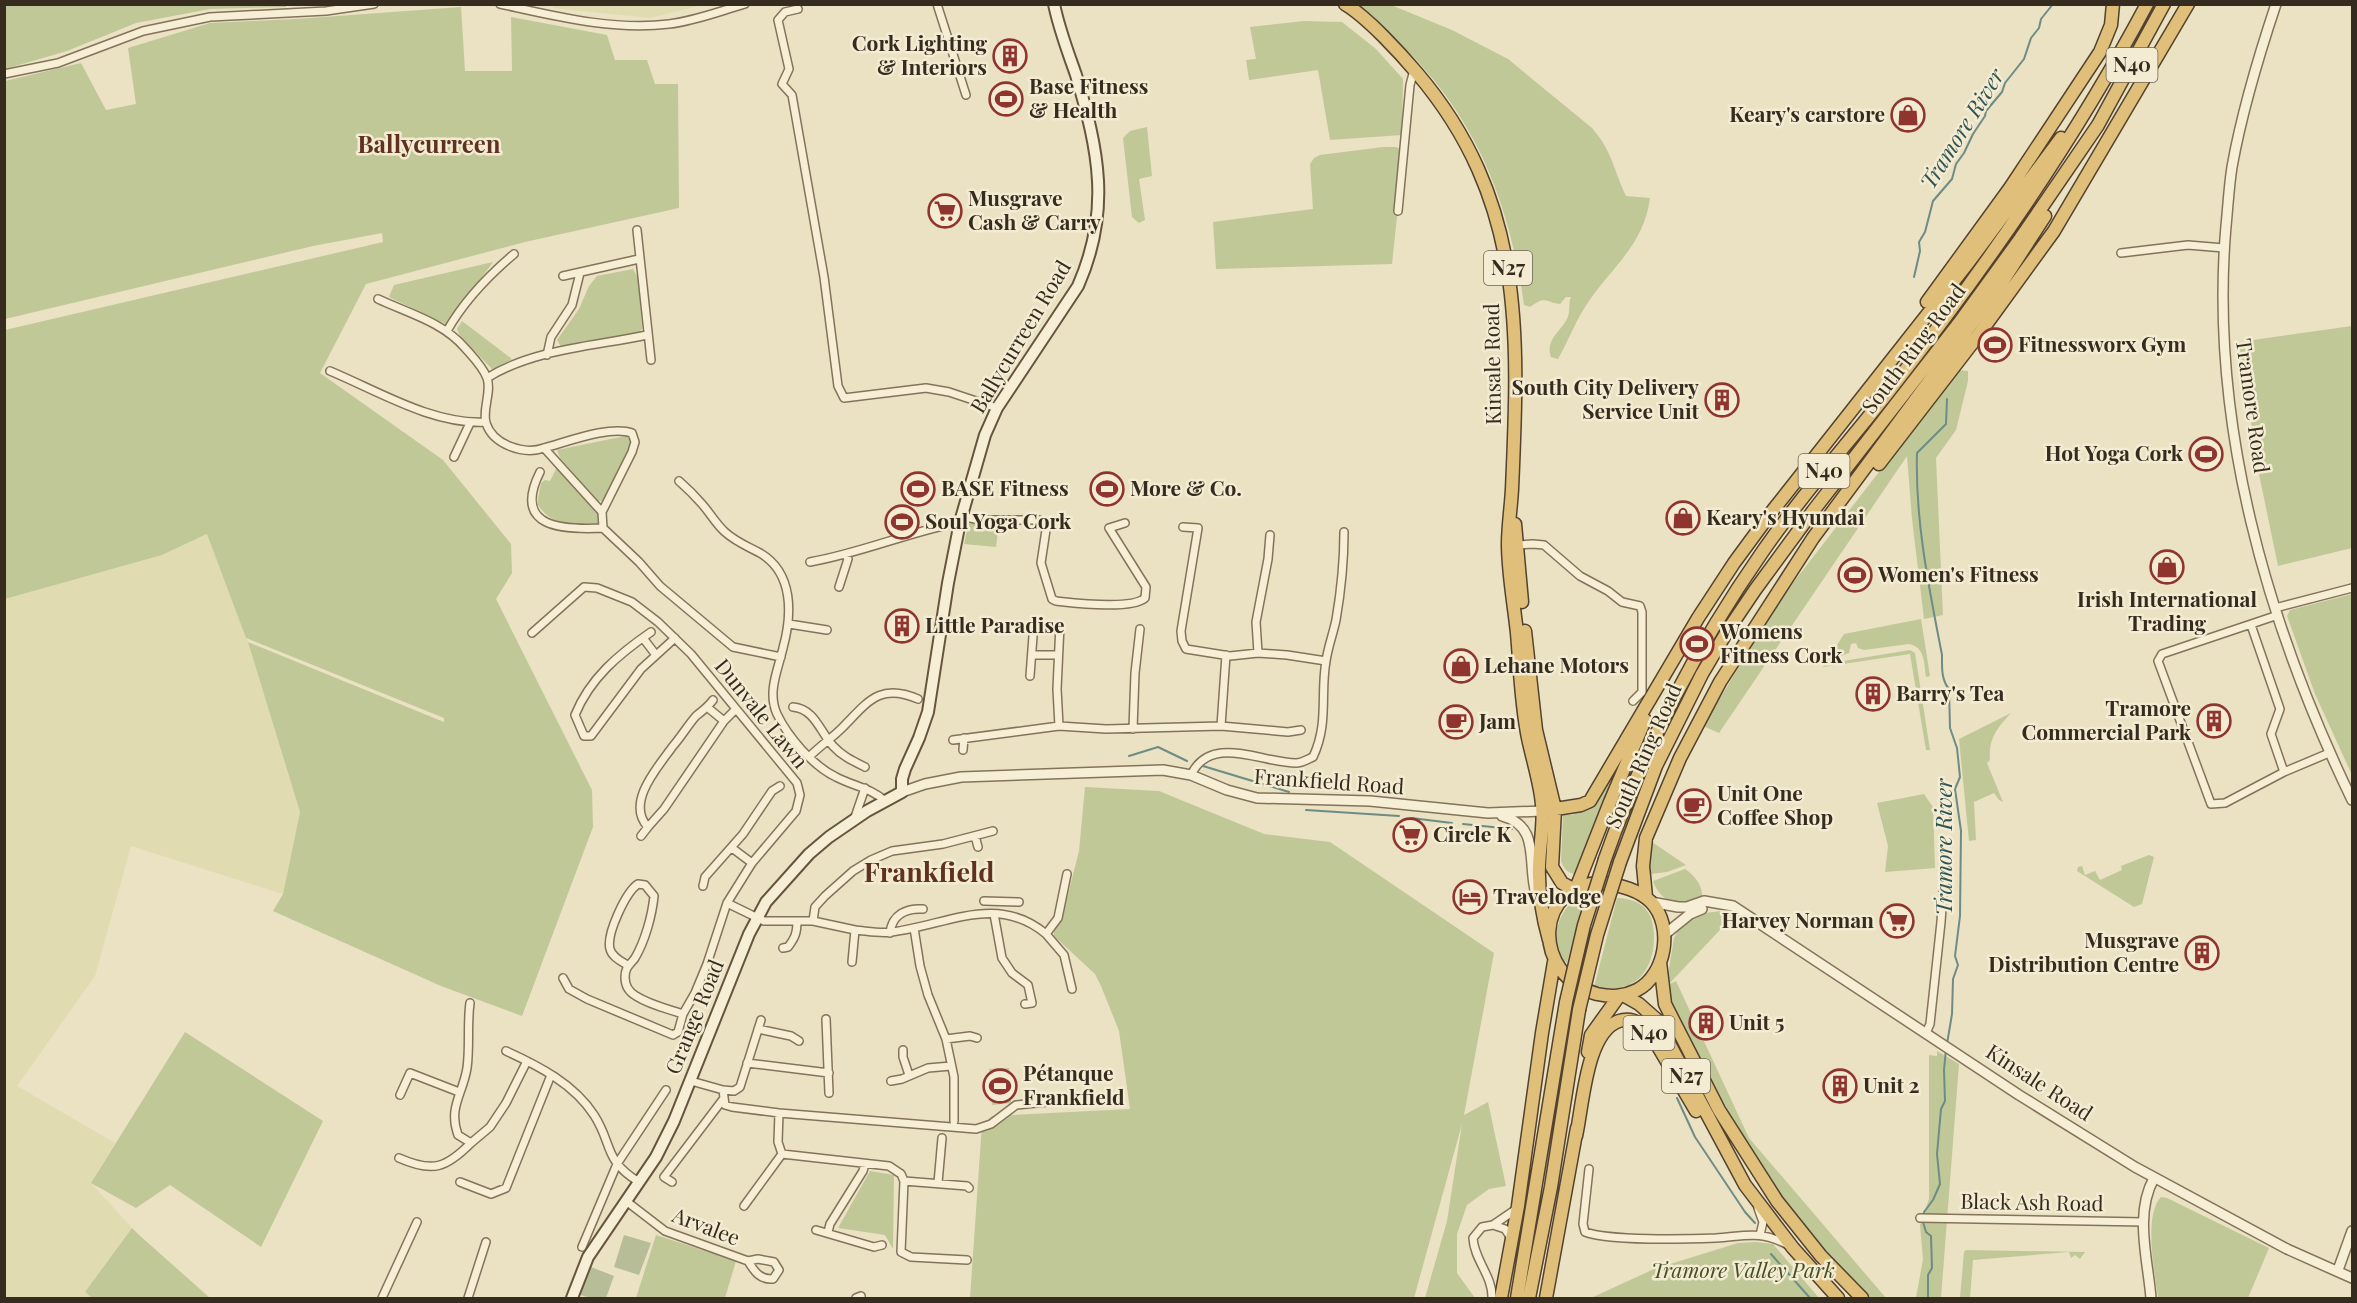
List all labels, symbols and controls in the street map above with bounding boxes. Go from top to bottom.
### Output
place label: Cork Lighting & Interiors [852,28,987,80]
building icon: Cork Lighting & Interiors [992,38,1028,74]
road number: N40 [2106,48,2158,82]
water label: Tramore River [1912,62,2011,195]
place label: Base Fitness & Health [1029,71,1149,123]
sports icon: Base Fitness & Health [988,81,1024,117]
shop icon: Keary's carstore [1890,97,1926,133]
place label: Keary's carstore [1729,99,1885,127]
district label: Ballycurreen [357,127,501,159]
place label: Musgrave Cash & Carry [968,183,1101,235]
supermarket icon: Musgrave Cash & Carry [927,193,963,229]
road number: N27 [1484,251,1532,285]
street label: Ballycurreen Road [963,254,1076,418]
street label: South Ring Road [1854,277,1971,419]
street label: Kinsale Road [1476,303,1506,425]
sports icon: Fitnessworx Gym [1977,327,2013,363]
place label: Fitnessworx Gym [2018,329,2186,357]
street label: Tramore Road [2231,337,2277,475]
place label: South City Delivery Service Unit [1512,372,1700,424]
building icon: South City Delivery Service Unit [1704,382,1740,418]
sports icon: Hot Yoga Cork [2188,436,2224,472]
place label: Hot Yoga Cork [2045,438,2184,466]
road number: N40 [1798,454,1850,488]
sports icon: BASE Fitness [900,471,936,507]
sports icon: More & Co. [1089,471,1125,507]
place label: BASE Fitness [941,473,1069,501]
place label: More & Co. [1130,473,1242,501]
shop icon: Keary's Hyundai [1665,500,1701,536]
place label: Keary's Hyundai [1706,502,1865,530]
sports icon: Soul Yoga Cork [884,504,920,540]
place label: Soul Yoga Cork [925,506,1072,534]
shop icon: Irish International Trading [2149,549,2185,585]
sports icon: Women's Fitness [1837,557,1873,593]
place label: Women's Fitness [1877,559,2039,587]
place label: Irish International Trading [2077,584,2257,636]
building icon: Little Paradise [884,608,920,644]
place label: Little Paradise [925,610,1065,638]
place label: Womens Fitness Cork [1719,616,1843,668]
sports icon: Womens Fitness Cork [1679,626,1715,662]
shop icon: Lehane Motors [1443,648,1479,684]
place label: Lehane Motors [1484,650,1629,678]
street label: Dunvale Lawn [710,652,816,774]
building icon: Barry's Tea [1855,676,1891,712]
street label: South Ring Road [1598,678,1687,832]
place label: Barry's Tea [1896,678,2005,706]
place label: Tramore Commercial Park [2021,693,2192,745]
building icon: Tramore Commercial Park [2196,703,2232,739]
cafe icon: Jam [1438,704,1474,740]
place label: Jam [1478,706,1516,734]
street label: Frankfield Road [1253,761,1405,799]
place label: Unit One Coffee Shop [1717,778,1833,830]
water label: Tramore River [1928,778,1958,916]
cafe icon: Unit One Coffee Shop [1676,788,1712,824]
supermarket icon: Circle K [1392,817,1428,853]
place label: Circle K [1433,819,1512,847]
district label: Frankfield [864,853,994,889]
hotel icon: Travelodge [1452,879,1488,915]
place label: Travelodge [1493,881,1601,909]
supermarket icon: Harvey Norman [1879,903,1915,939]
place label: Harvey Norman [1722,905,1874,933]
place label: Musgrave Distribution Centre [1988,925,2179,977]
building icon: Musgrave Distribution Centre [2184,935,2220,971]
street label: Grange Road [657,955,729,1078]
building icon: Unit 5 [1688,1005,1724,1041]
place label: Unit 5 [1729,1007,1784,1035]
road number: N40 [1624,1016,1674,1050]
street label: Kinsale Road [1981,1036,2099,1126]
place label: Pétanque Frankfield [1023,1058,1125,1110]
road number: N27 [1662,1059,1710,1093]
sports icon: Pétanque Frankfield [982,1068,1018,1104]
building icon: Unit 2 [1822,1068,1858,1104]
place label: Unit 2 [1863,1070,1920,1098]
street label: Black Ash Road [1960,1186,2104,1216]
street label: Arvalee [668,1199,745,1251]
park label: Tramore Valley Park [1651,1255,1835,1283]

